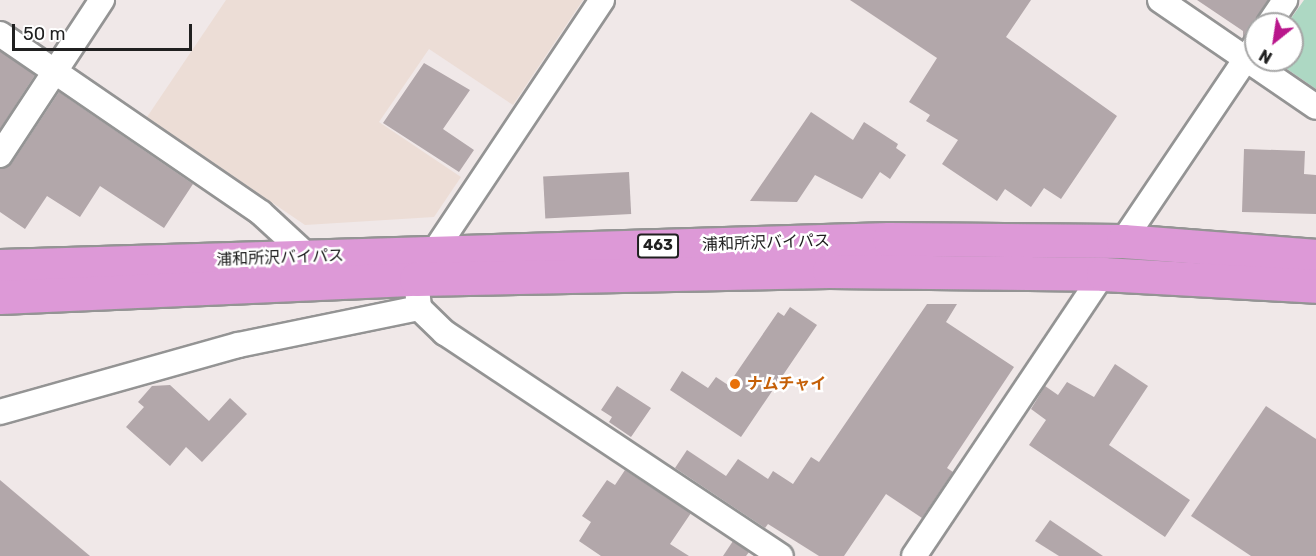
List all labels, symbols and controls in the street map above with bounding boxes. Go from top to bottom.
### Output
scale bar [15,12,195,50]
north arrow [1244,12,1304,72]
text: 50 m [23,23,66,45]
text: N [1256,45,1275,67]
street label: 浦和所沢バイパス [702,231,830,255]
road number: 463 [637,234,679,258]
street label: 浦和所沢バイパス [216,246,344,270]
place label: ナムチャイ [747,374,827,394]
marker: ナムチャイ [728,377,742,391]

